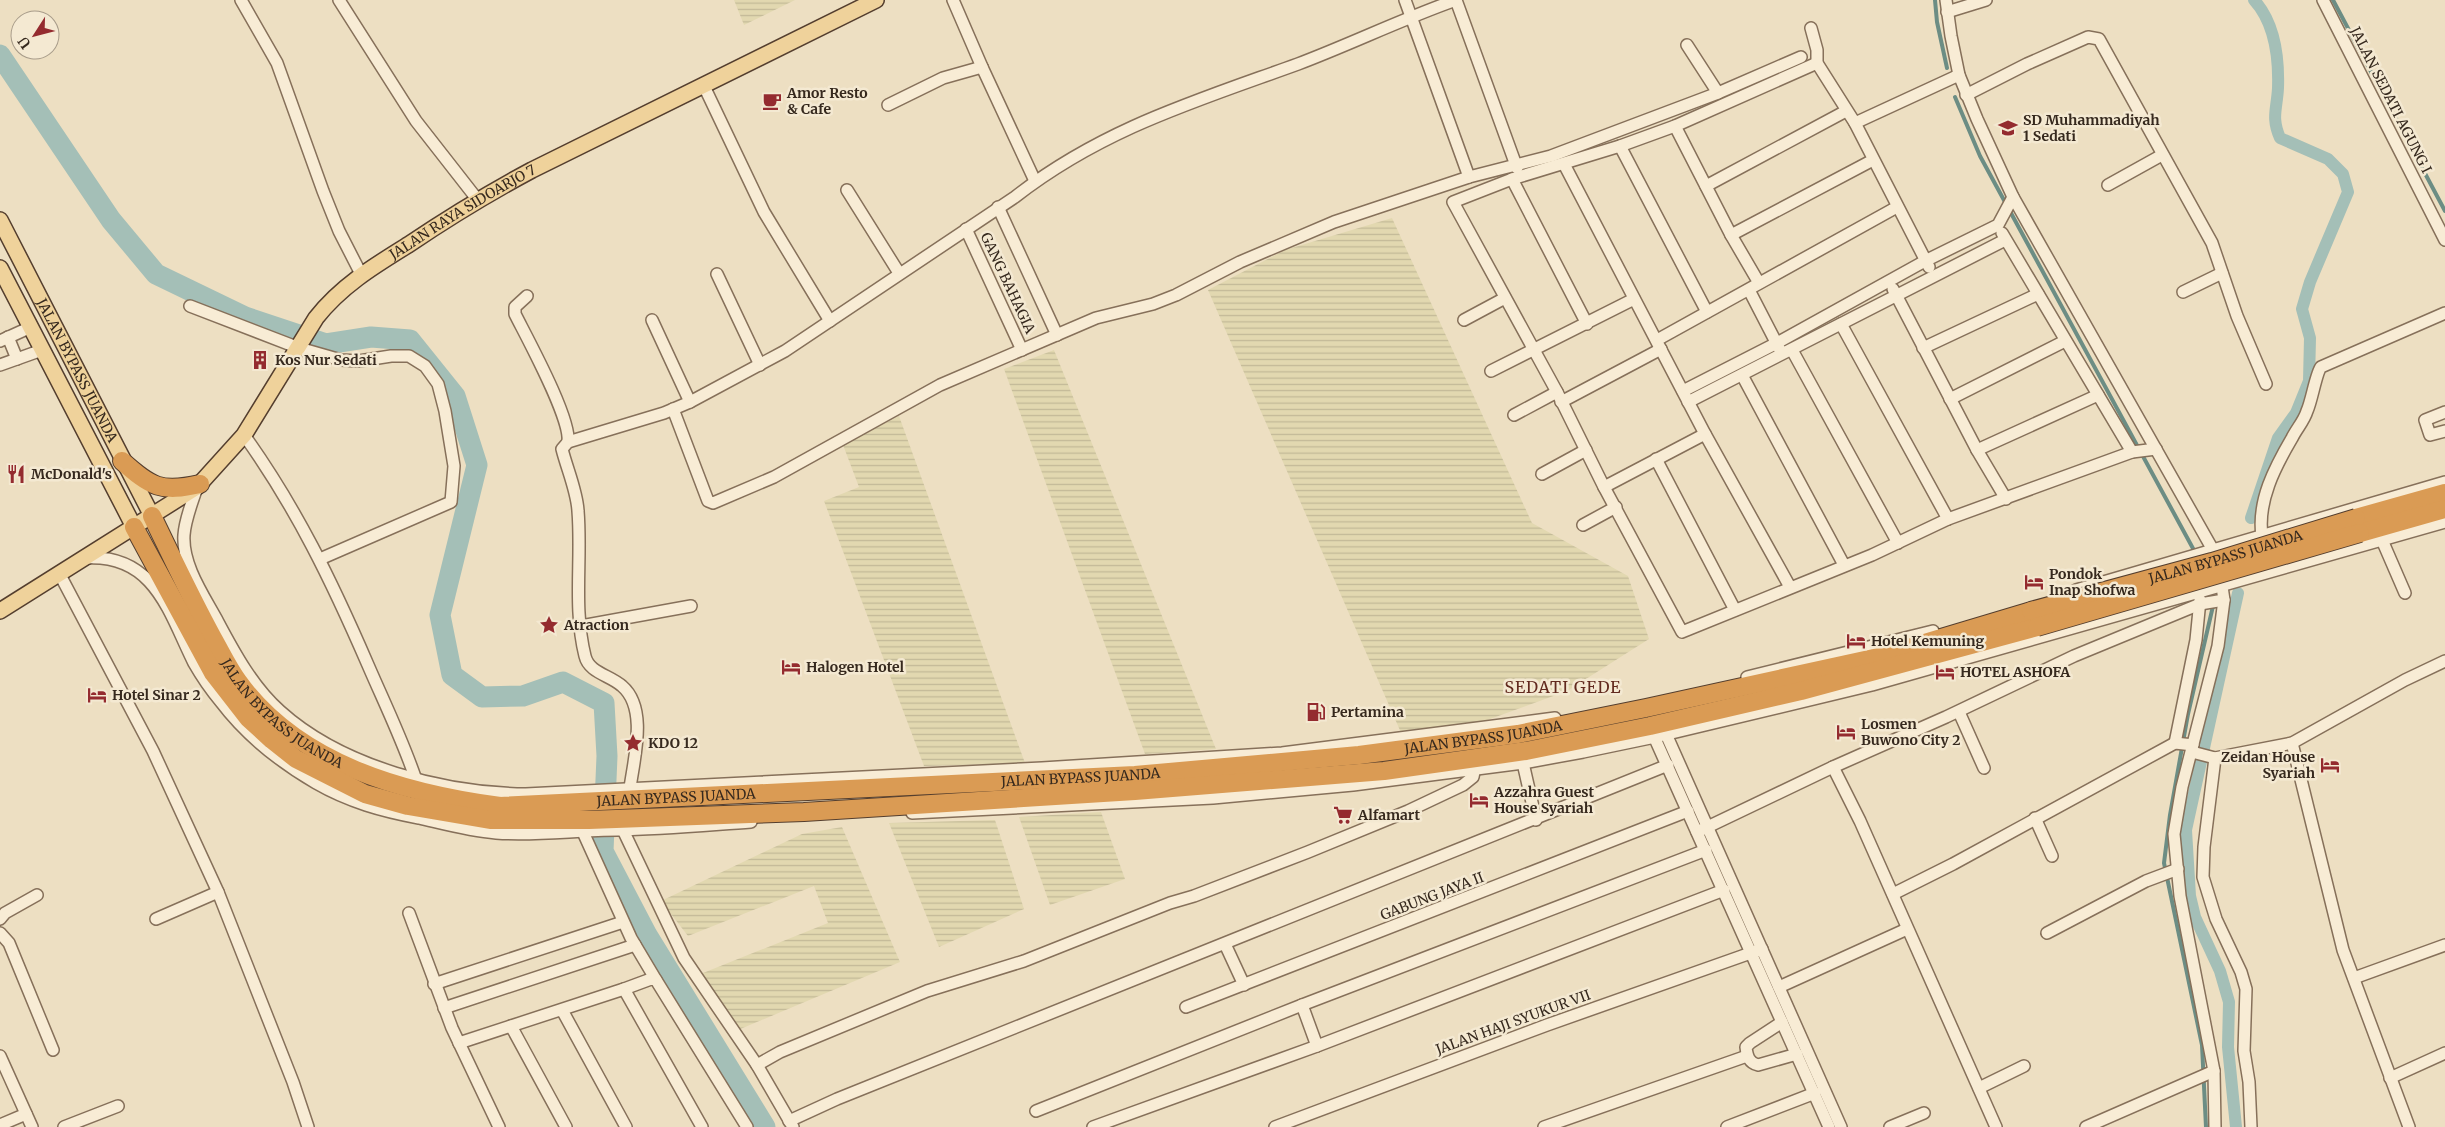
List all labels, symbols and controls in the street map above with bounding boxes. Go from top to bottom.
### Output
north arrow [10,10,60,60]
street label: JALAN SEDATI AGUNG I [2346,23,2436,176]
text: U [14,33,35,52]
place label: Amor Resto & Cafe [786,84,868,118]
cafe icon: Amor Resto & Cafe [761,90,783,112]
place label: SD Muhammadiyah 1 Sedati [2023,111,2160,145]
school or university icon: SD Muhammadiyah 1 Sedati [1997,117,2019,139]
street label: JALAN RAYA SIDOARJO 7 [385,161,539,264]
street label: GANG BAHAGIA [977,230,1039,337]
street label: JALAN BYPASS JUANDA [32,294,122,445]
building icon: Kos Nur Sedati [249,349,271,371]
place label: Kos Nur Sedati [275,351,377,369]
restaurant icon: McDonald's [5,463,27,485]
place label: McDonald's [31,465,112,483]
street label: JALAN BYPASS JUANDA [2146,526,2305,588]
place label: Pondok Inap Shofwa [2049,565,2136,599]
hotel icon: Pondok Inap Shofwa [2023,571,2045,593]
place icon: Atraction [538,614,560,636]
place label: Atraction [563,616,630,634]
hotel icon: Hotel Kemuning [1845,630,1867,652]
place label: Hotel Kemuning [1871,632,1984,650]
street label: JALAN BYPASS JUANDA [217,655,346,772]
hotel icon: Halogen Hotel [780,656,802,678]
place label: Halogen Hotel [806,658,905,676]
hotel icon: HOTEL ASHOFA [1934,661,1956,683]
place label: HOTEL ASHOFA [1960,663,2071,681]
district label: SEDATI GEDE [1505,677,1621,697]
hotel icon: Hotel Sinar 2 [86,684,108,706]
place label: Hotel Sinar 2 [112,686,201,704]
fuel station icon: Pertamina [1305,701,1327,723]
place label: Pertamina [1331,703,1404,721]
place label: Losmen Buwono City 2 [1861,715,1960,749]
street label: JALAN BYPASS JUANDA [1402,716,1564,758]
hotel icon: Losmen Buwono City 2 [1835,721,1857,743]
place icon: KDO 12 [622,732,644,754]
place label: KDO 12 [648,734,698,752]
place label: Zeidan House Syariah [2221,748,2316,782]
hotel icon: Zeidan House Syariah [2319,754,2341,776]
street label: JALAN BYPASS JUANDA [999,764,1161,791]
place label: Azzahra Guest House Syariah [1493,783,1595,817]
street label: JALAN BYPASS JUANDA [595,785,756,810]
hotel icon: Azzahra Guest House Syariah [1468,789,1490,811]
supermarket icon: Alfamart [1332,804,1354,826]
place label: Alfamart [1357,806,1420,824]
street label: GABUNG JAYA II [1378,868,1486,924]
street label: JALAN HAJI SYUKUR VII [1432,986,1593,1059]

